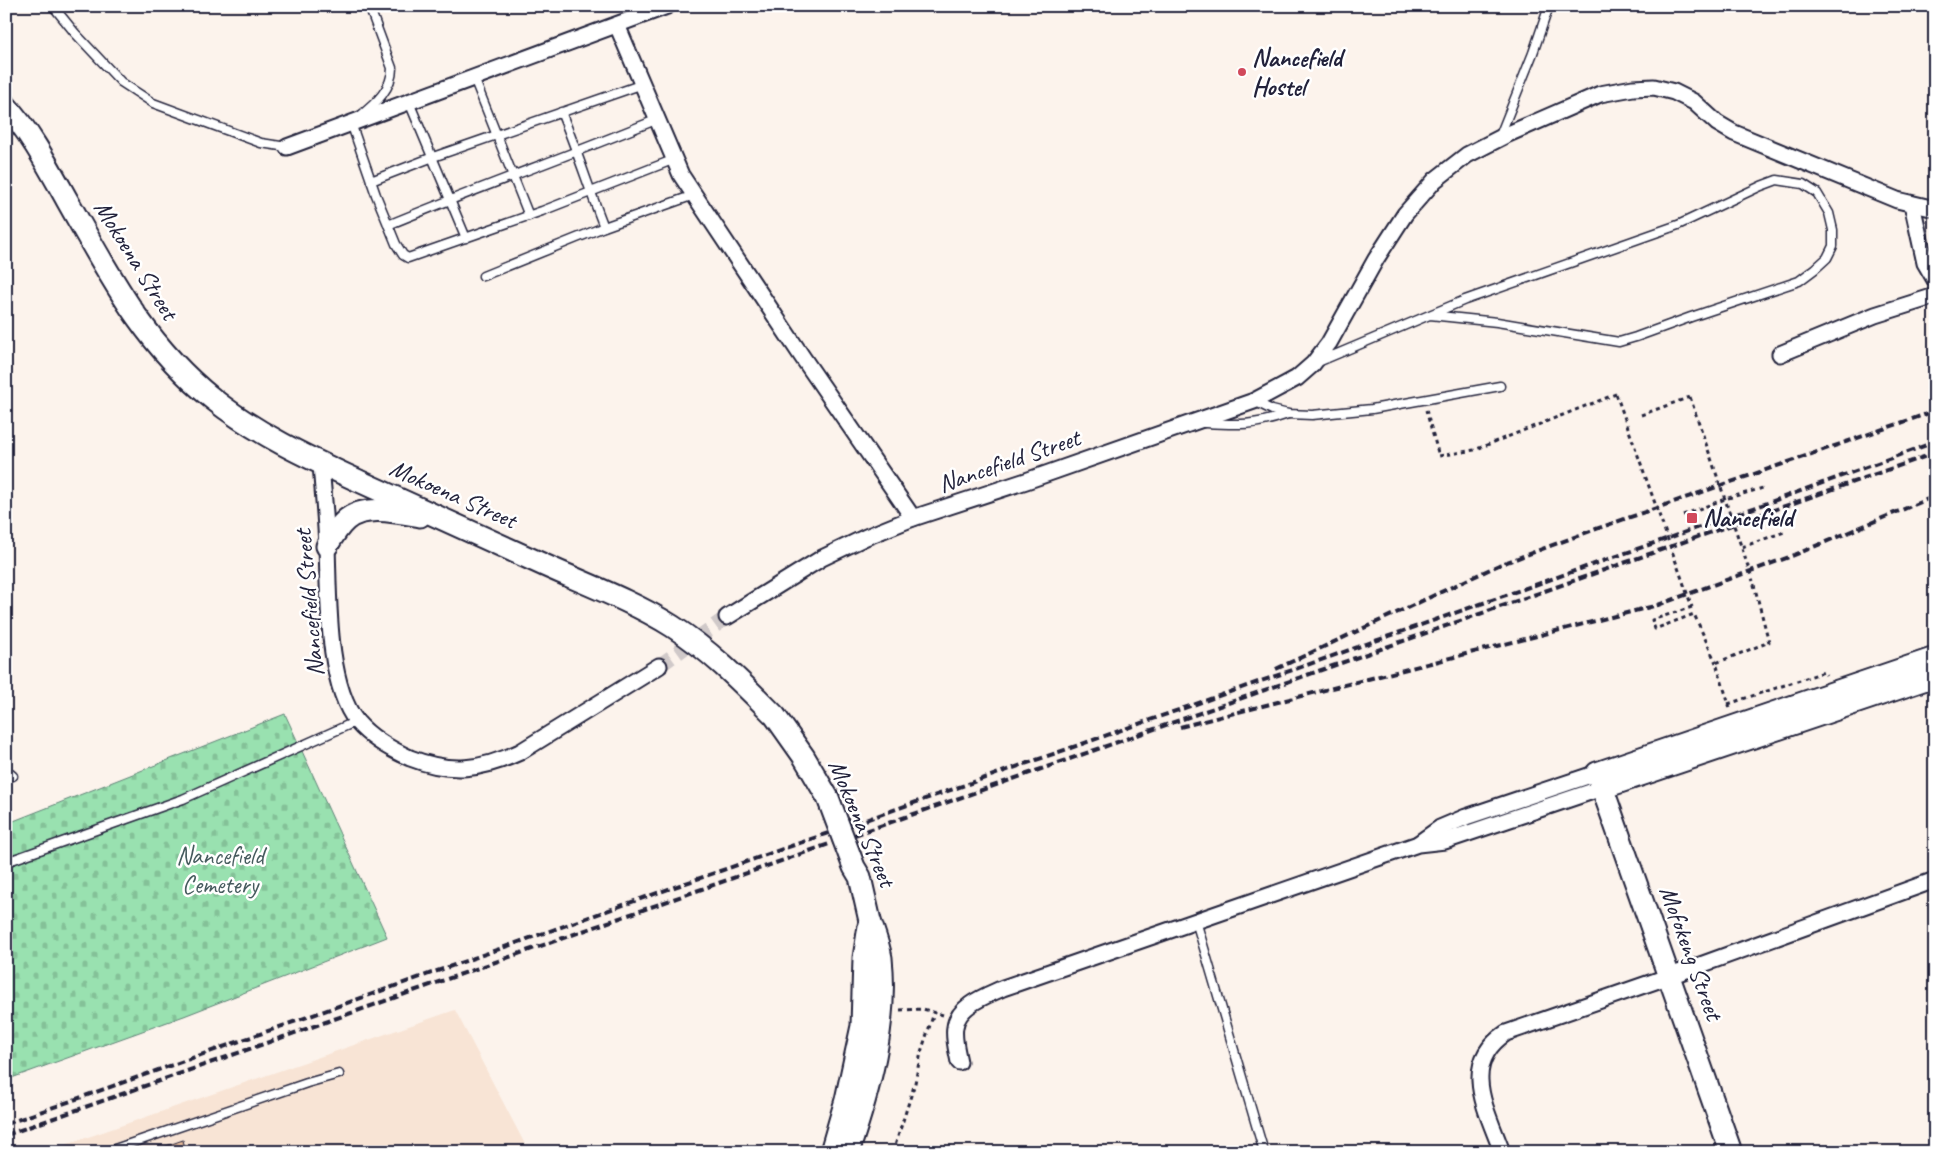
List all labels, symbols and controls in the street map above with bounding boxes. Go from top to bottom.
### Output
place label: Nancefield Hostel [1252,42,1346,103]
marker: Nancefield Hostel [1236,66,1248,78]
street label: Mokoena Street [87,194,187,328]
street label: Nancefield Street [934,421,1087,500]
street label: Mokoena Street [385,452,524,537]
place label: Nancefield [1703,502,1797,534]
marker: Nancefield [1685,511,1699,525]
street label: Nancefield Street [286,525,331,678]
street label: Mokoena Street [821,755,904,894]
park label: Nancefield Cemetery [176,840,268,901]
street label: Mofokeng Street [1652,882,1731,1027]

